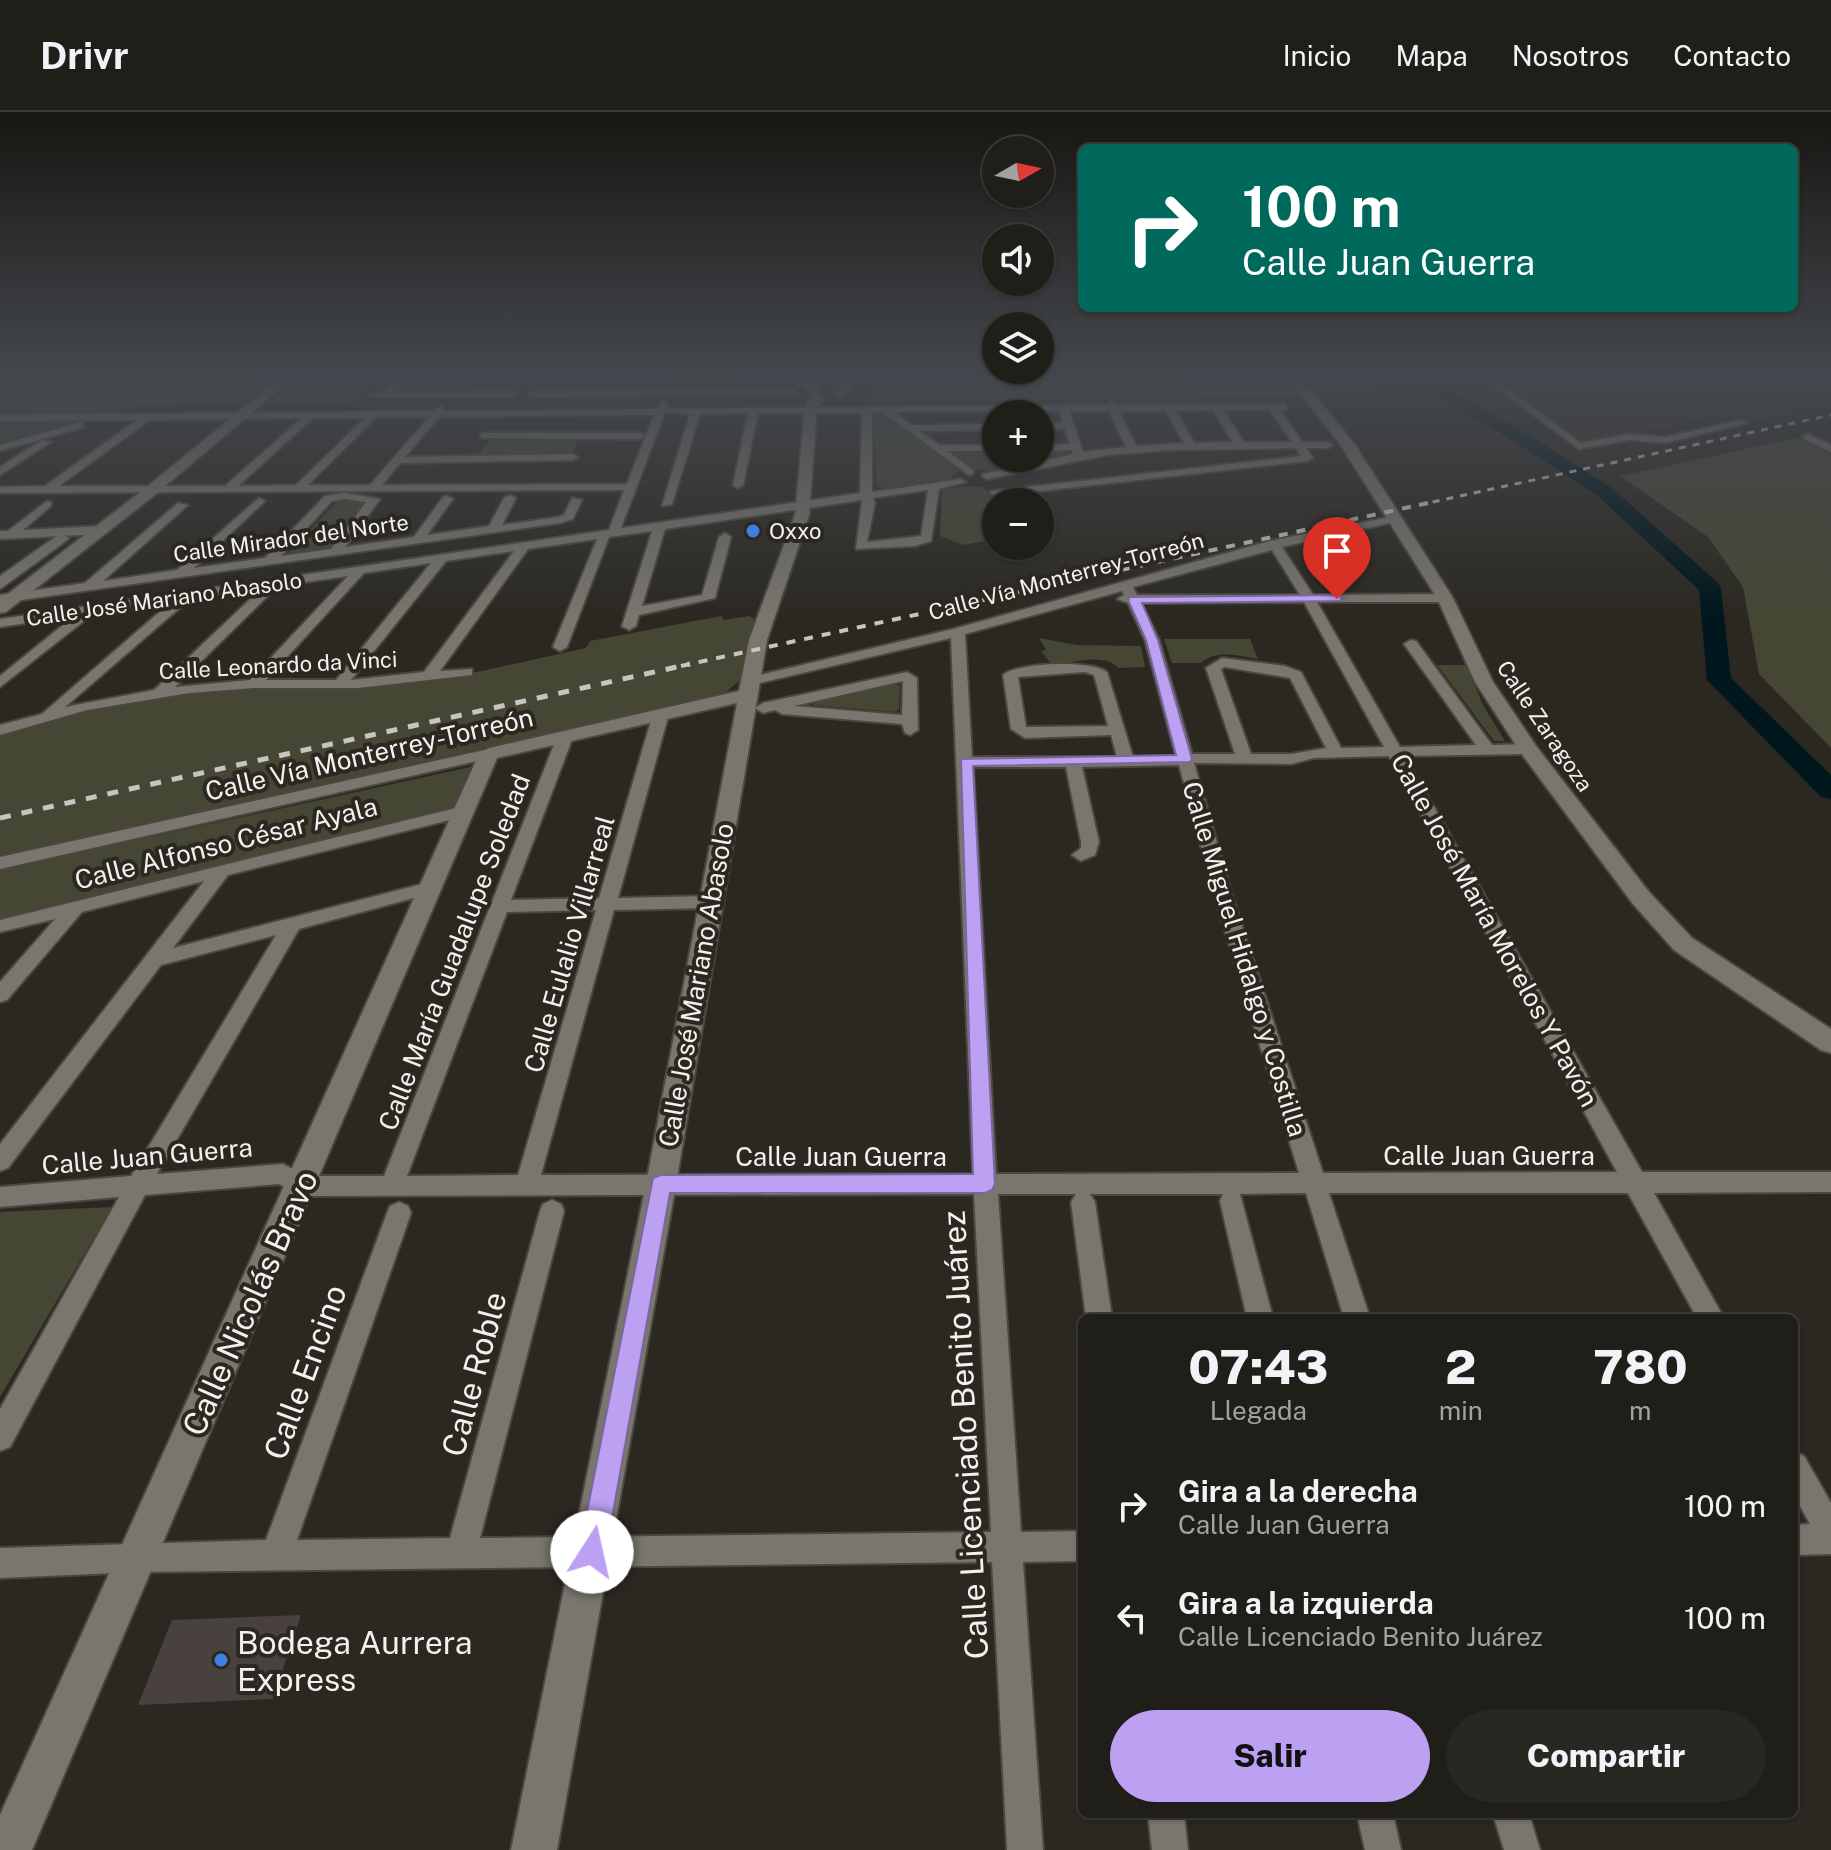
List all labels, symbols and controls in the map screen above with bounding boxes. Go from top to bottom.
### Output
text: Drivr [40,33,129,78]
text: Inicio [1283,39,1351,72]
text: Mapa [1395,39,1468,72]
text: Nosotros [1512,39,1629,72]
text: Contacto [1673,39,1791,72]
north arrow [982,136,1054,208]
map controls [982,136,1054,560]
text: 100 m [1242,174,1401,240]
icon: right [1110,176,1214,280]
button: sound [982,224,1054,296]
text: Calle Juan Guerra [1242,241,1535,283]
button: layers [982,312,1054,384]
button: + [982,400,1054,472]
button: − [982,488,1054,560]
street label: Calle Mirador del Norte [172,509,410,567]
pin [1303,517,1371,599]
place label: Oxxo [769,518,821,544]
marker: Oxxo [744,522,762,540]
street label: Calle Vía Monterrey-Torreón [925,527,1207,625]
icon: arrive [1315,529,1359,573]
street label: Calle José Mariano Abasolo [25,567,303,631]
street label: Calle Leonardo da Vinci [158,646,398,684]
street label: Calle Zaragoza [1492,656,1598,796]
street label: Calle Vía Monterrey-Torreón [202,701,536,807]
street label: Calle José María Morelos Y Pavón [1385,748,1605,1112]
street label: Calle María Guadalupe Soledad [372,769,536,1135]
street label: Calle Miguel Hidalgo y Costilla [1176,778,1314,1140]
street label: Calle Alfonso César Ayala [72,790,380,896]
street label: Calle Eulalio Villarreal [517,812,621,1076]
street label: Calle José Mariano Abasolo [652,821,740,1149]
street label: Calle Juan Guerra [40,1131,254,1181]
street label: Calle Juan Guerra [1383,1140,1595,1171]
street label: Calle Juan Guerra [735,1141,947,1172]
street label: Calle Nicolás Bravo [175,1165,325,1441]
street label: Calle Licenciado Benito Juárez [935,1210,995,1660]
street label: Calle Encino [256,1280,354,1464]
street label: Calle Roble [434,1288,514,1460]
text: 07:43 [1188,1338,1328,1395]
text: 2 [1445,1338,1476,1395]
text: 780 [1593,1338,1688,1395]
text: Llegada [1210,1395,1307,1426]
text: min [1439,1395,1483,1426]
text: m [1629,1395,1652,1426]
text: Gira a la derecha [1178,1473,1418,1509]
icon: right [1110,1484,1154,1528]
text: 100 m [1684,1488,1766,1524]
text: Calle Juan Guerra [1178,1509,1390,1540]
position arrow [550,1510,634,1594]
text: Gira a la izquierda [1178,1585,1434,1621]
icon: left [1110,1596,1154,1640]
text: 100 m [1684,1600,1766,1636]
text: Calle Licenciado Benito Juárez [1178,1621,1543,1652]
place label: Bodega Aurrera Express [237,1624,472,1698]
marker: Bodega Aurrera Express [212,1651,230,1669]
button: Salir [1110,1710,1430,1802]
button: Compartir [1446,1710,1766,1802]

